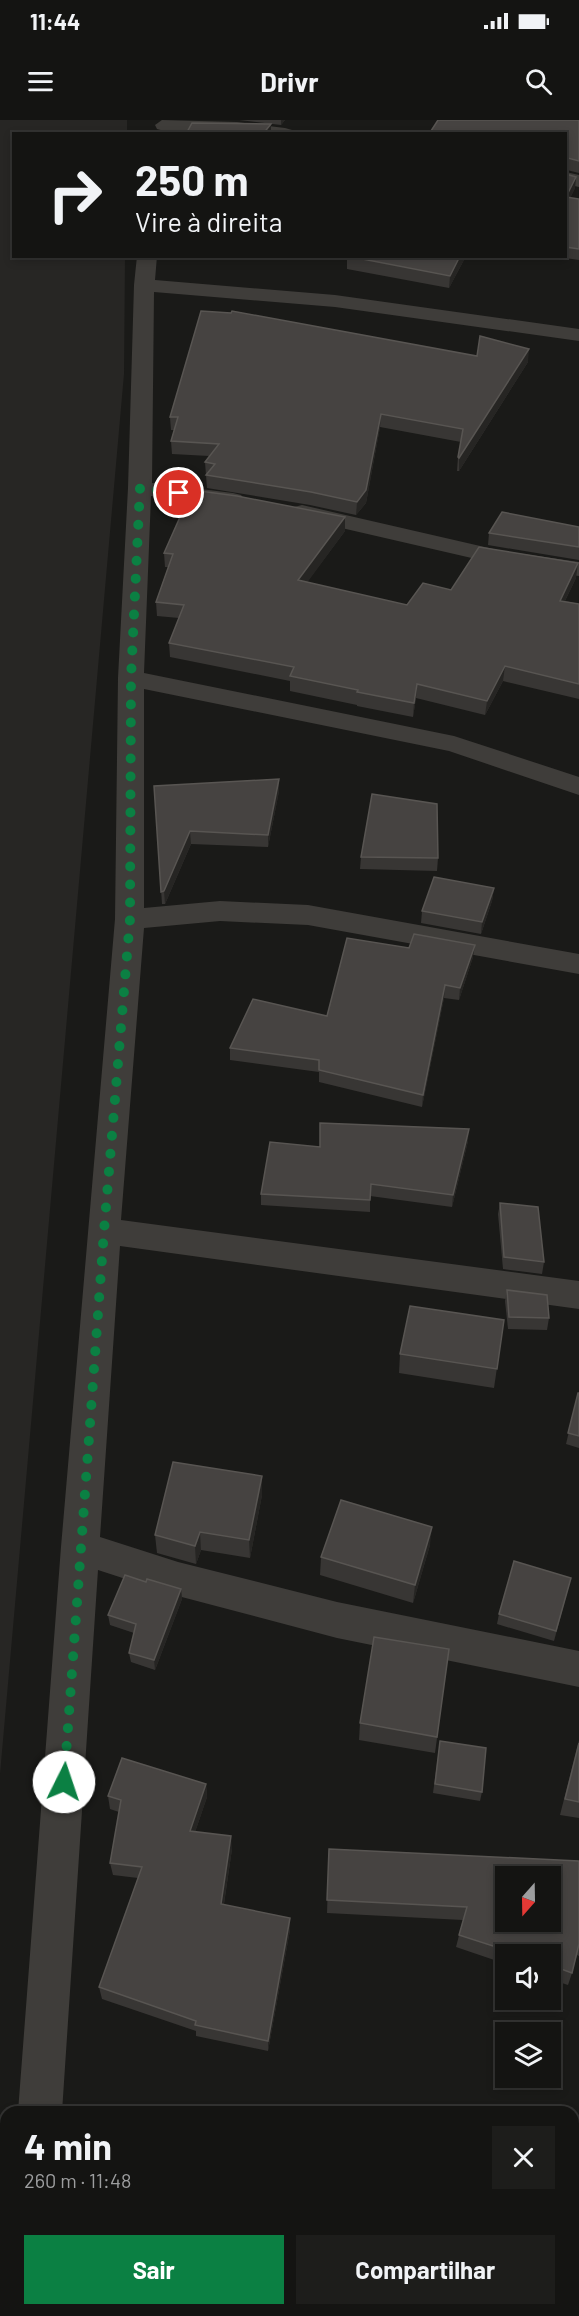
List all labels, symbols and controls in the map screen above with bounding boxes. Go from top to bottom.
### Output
text: 11:44 [30,8,80,34]
icon: menu [24,65,57,98]
text: Drivr [260,65,319,97]
icon: search [522,65,555,98]
text: 250 m [135,154,249,204]
icon: right [36,156,114,234]
text: Vire à direita [135,205,283,237]
pin [153,467,204,518]
icon: arrive [162,476,195,509]
position arrow [32,1750,96,1814]
north arrow [495,1866,561,1932]
map controls [495,1866,561,2088]
button: sound [495,1944,561,2010]
button: layers [495,2022,561,2088]
text: 4 min [24,2124,112,2167]
button: close [492,2126,555,2189]
text: 260 m · 11:48 [24,2168,131,2192]
button: Sair [24,2235,284,2304]
button: Compartilhar [296,2235,555,2304]

